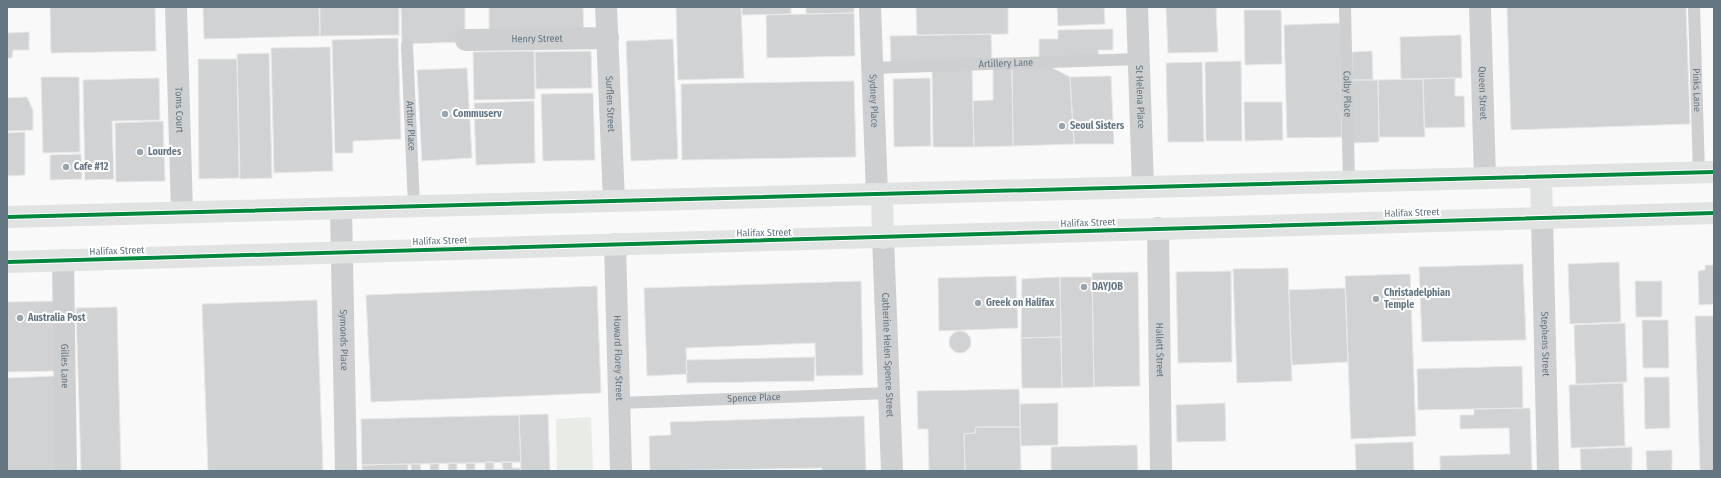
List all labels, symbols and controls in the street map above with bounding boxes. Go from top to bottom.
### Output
street label: Henry Street [511,33,563,45]
street label: Artillery Lane [978,57,1033,70]
street label: St Helena Place [1133,65,1147,129]
street label: Queen Street [1476,66,1489,121]
street label: Pinks Lane [1690,68,1703,112]
street label: Colby Place [1340,71,1354,117]
street label: Sydney Place [867,74,881,128]
street label: Surflen Street [603,76,617,133]
street label: Toms Court [172,87,186,134]
street label: Arthur Place [403,101,418,151]
place label: Commuserv [453,108,502,120]
marker: Commuserv [440,109,450,119]
place label: Seoul Sisters [1070,120,1125,132]
marker: Seoul Sisters [1057,121,1067,131]
place label: Lourdes [148,146,182,158]
marker: Lourdes [135,147,145,157]
place label: Cafe #12 [74,161,109,173]
marker: Cafe #12 [61,162,71,172]
street label: Halifax Street [1384,206,1440,220]
street label: Halifax Street [1060,216,1116,230]
street label: Halifax Street [736,227,792,239]
street label: Halifax Street [412,234,468,248]
street label: Halifax Street [89,244,145,258]
place label: DAYJOB [1092,281,1123,293]
marker: DAYJOB [1079,282,1089,292]
place label: Christadelphian Temple [1384,287,1450,311]
street label: Catherine Helen Spence Street [879,292,896,418]
marker: Christadelphian Temple [1371,294,1381,304]
place label: Greek on Halifax [986,297,1055,309]
marker: Greek on Halifax [973,298,983,308]
street label: Symonds Place [337,309,350,371]
street label: Stephens Street [1538,311,1552,377]
place label: Australia Post [27,312,86,324]
marker: Australia Post [15,313,25,323]
street label: Howard Florey Street [611,315,625,402]
street label: Hallett Street [1153,323,1166,378]
street label: Gilles Lane [58,344,71,388]
street label: Spence Place [727,391,781,405]

